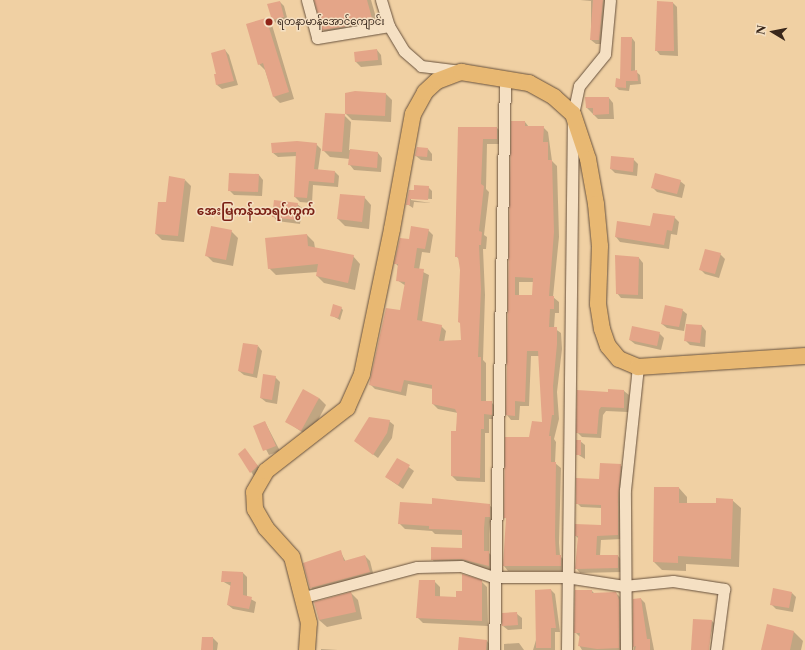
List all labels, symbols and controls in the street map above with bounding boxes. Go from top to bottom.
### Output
north arrow [753,12,793,52]
place label: ရတနာမာန်အောင်ကျောင်း [277,16,385,28]
marker: ရတနာမာန်အောင်ကျောင်း [264,17,274,27]
text: N [753,24,769,36]
district label: အေးမြကန်သာရပ်ကွက် [197,204,315,218]

